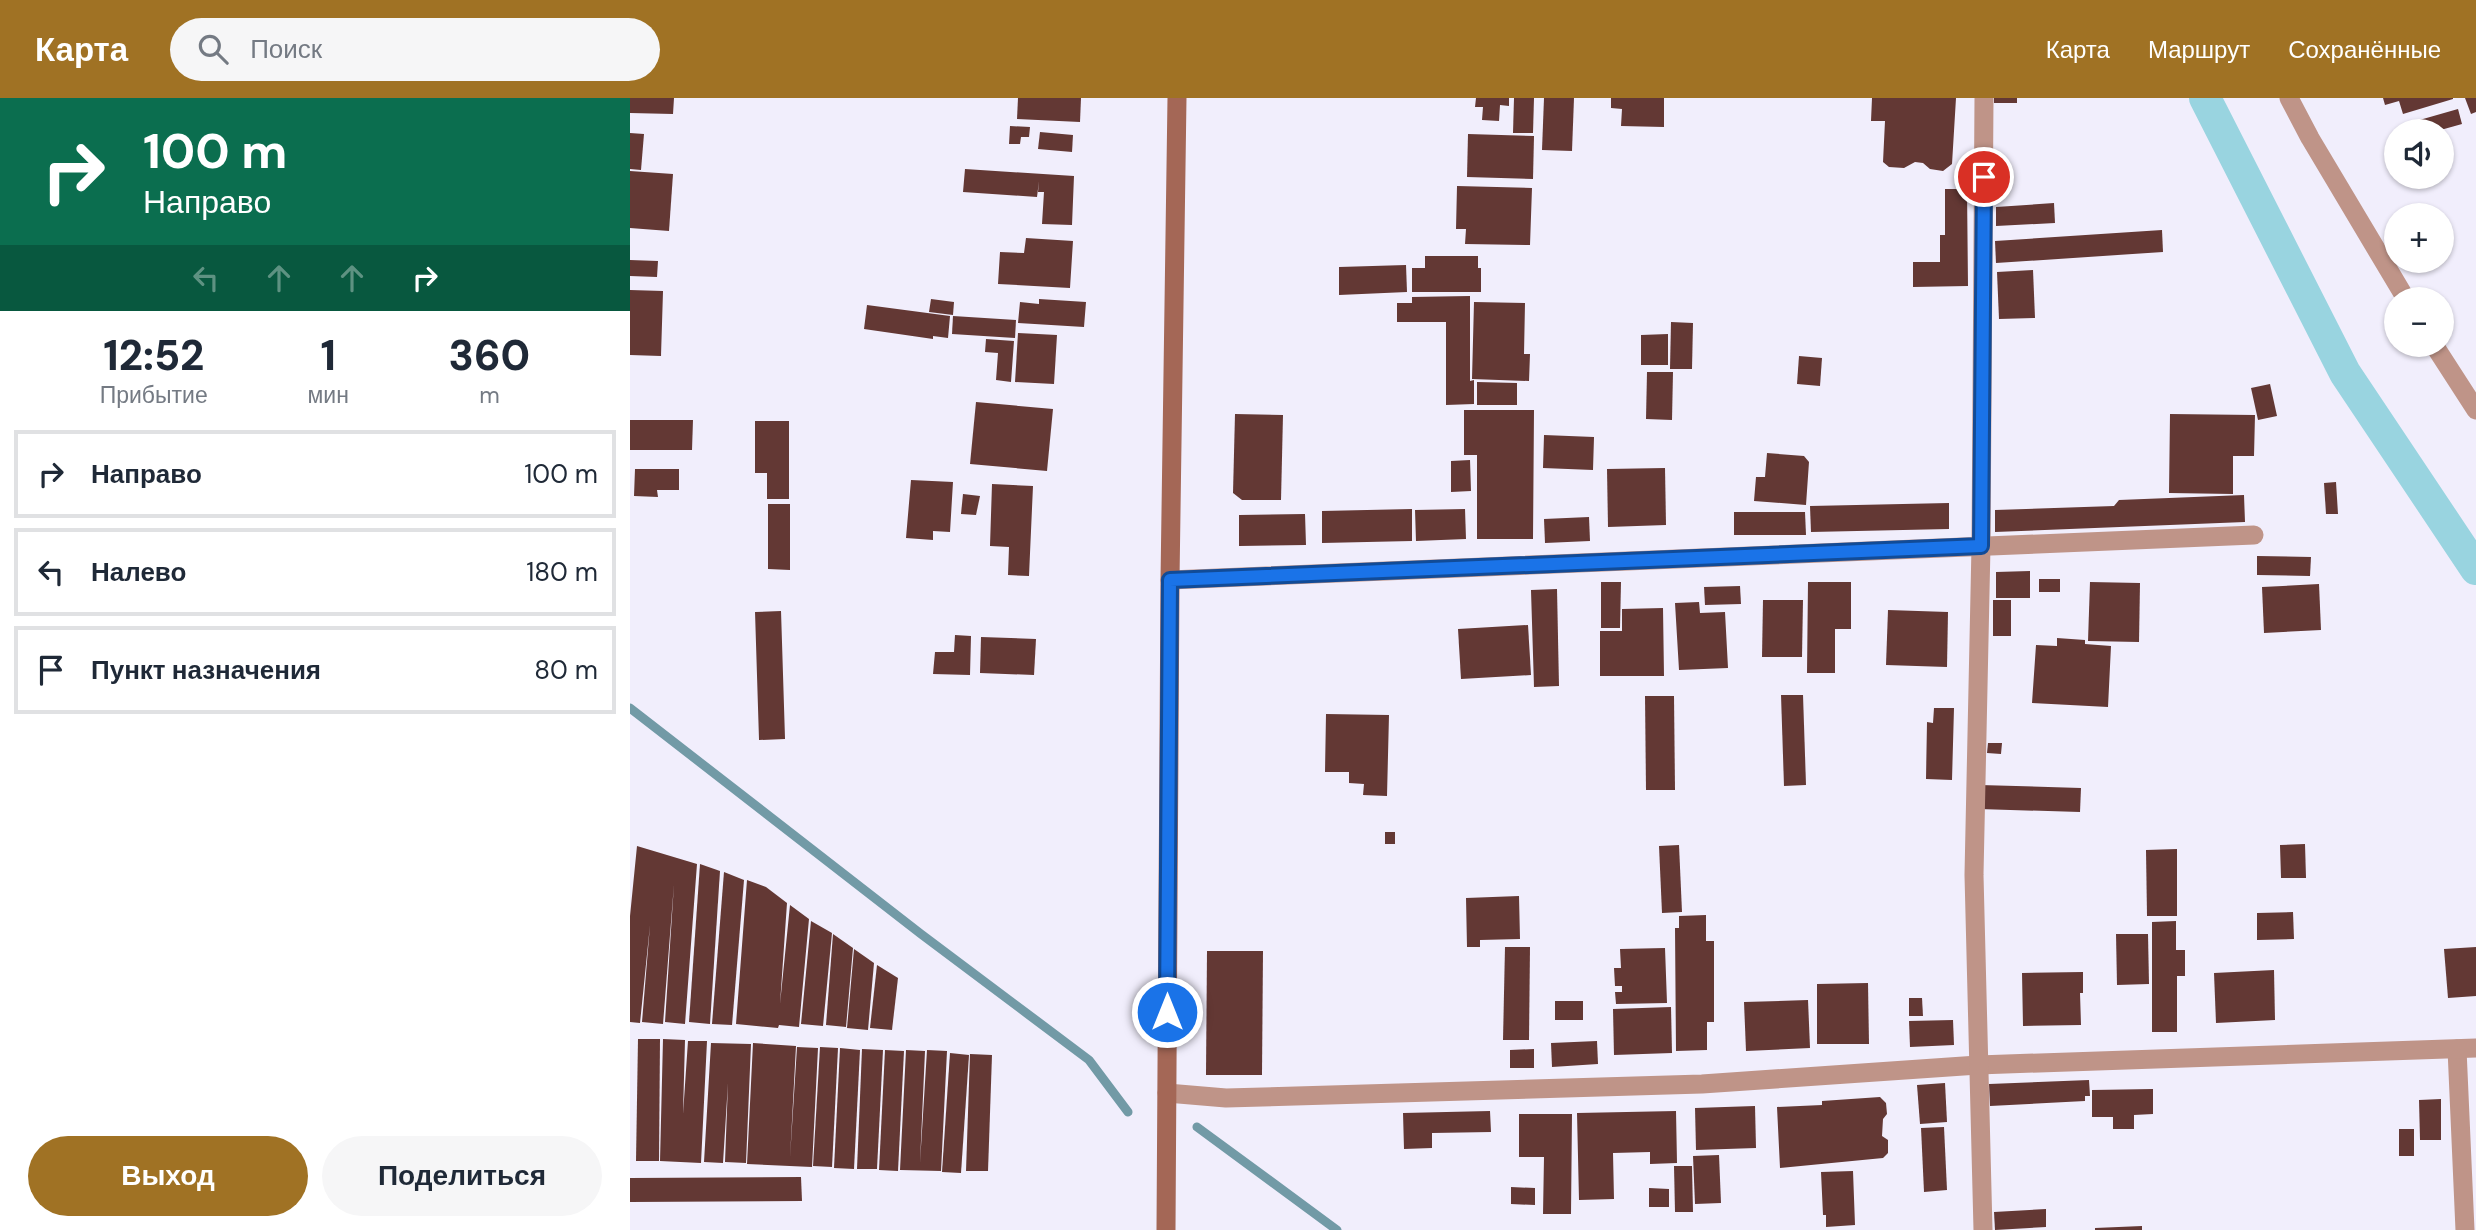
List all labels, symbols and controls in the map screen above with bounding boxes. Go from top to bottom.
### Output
search box [170,18,660,81]
text: Карта [35,28,128,71]
icon: search [194,30,232,68]
text: Поиск [250,32,322,66]
text: Карта [2046,34,2110,65]
text: Маршрут [2148,34,2250,65]
text: Сохранённые [2288,34,2441,65]
text: 100 m [143,119,287,183]
map controls [2384,119,2454,357]
button: sound [2384,119,2454,189]
icon: right [28,126,119,217]
pin [1954,147,2014,207]
icon: arrive [1965,158,2003,196]
text: Направо [143,181,271,223]
button: + [2384,203,2454,273]
icon: left [187,259,225,297]
icon: ahead [260,259,298,297]
icon: ahead [333,259,371,297]
icon: right [406,259,444,297]
button: − [2384,287,2454,357]
text: 12:52 [103,328,204,383]
text: 1 [320,328,336,383]
text: 360 [449,328,530,383]
text: Прибытие [100,380,208,410]
text: мин [307,380,349,410]
text: m [479,380,500,410]
icon: right [32,455,70,493]
text: Направо [91,457,202,491]
text: 100 m [524,457,598,491]
icon: left [32,553,70,591]
text: Налево [91,555,186,589]
text: 180 m [526,555,598,589]
icon: arrive [32,651,70,689]
text: Пункт назначения [91,653,321,687]
text: 80 m [534,653,598,687]
position arrow [1130,975,1204,1049]
button: Выход [28,1136,308,1216]
button: Поделиться [322,1136,602,1216]

